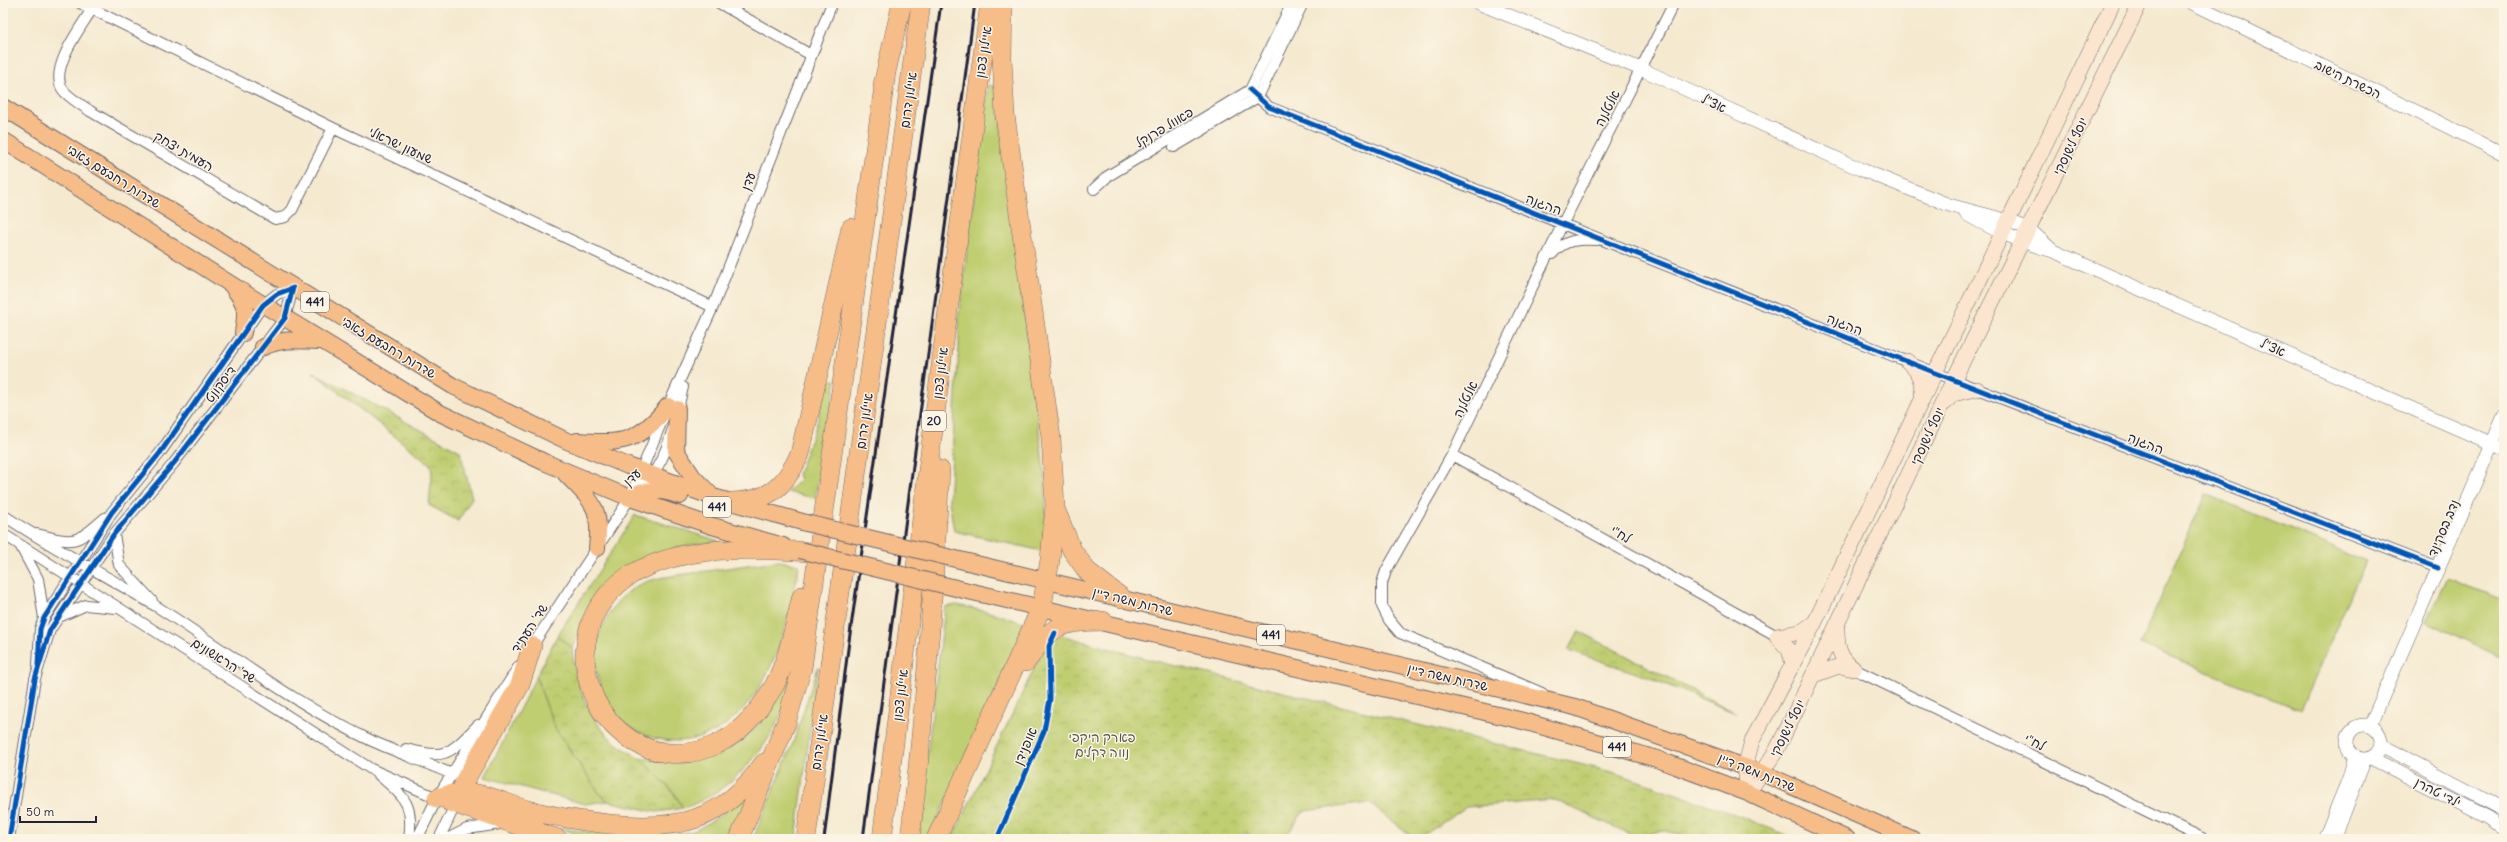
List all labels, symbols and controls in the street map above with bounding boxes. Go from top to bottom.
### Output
street label: איילון צפון [971,25,996,79]
street label: הכשרת הישוב [2312,56,2384,103]
street label: איילון דרום [896,71,921,129]
street label: אלטלנה [1591,87,1624,129]
street label: אצ"ל [1699,90,1729,117]
street label: פאוול פרנקל [1132,103,1197,152]
street label: יוסף לישנסקי [2049,114,2092,178]
street label: שמעון ישראלי [366,123,436,168]
street label: העמית יצחק [151,128,217,175]
street label: שדרות רחבעם זאבי [64,141,164,212]
street label: עדן [737,169,760,193]
street label: ההגנה [1523,190,1564,219]
road number: 441 [301,292,329,312]
street label: ההגנה [1824,310,1865,339]
street label: שדרות רחבעם זאבי [338,312,439,382]
street label: אצ"ל [2258,334,2288,361]
street label: איילון צפון [929,346,952,400]
street label: דיסקונט [201,363,240,406]
street label: אלטלנה [1449,378,1482,420]
street label: איילון דרום [852,392,877,450]
street label: יוסף לישנסקי [1907,404,1948,468]
road number: 20 [922,411,946,431]
street label: ההגנה [2125,429,2166,458]
street label: עדן [620,465,645,490]
road number: 441 [703,497,731,517]
street label: נדב בסקינד [2424,497,2463,559]
street label: לח"י [1607,522,1635,547]
street label: שדרות משה דיין [1091,583,1175,620]
street label: שד' העתיד [507,600,552,656]
road number: 441 [1257,625,1285,645]
street label: שד' הראשונים [188,634,260,687]
street label: שדרות משה דיין [1406,660,1490,695]
street label: איילון צפון [889,668,912,722]
street label: יוסף לישנסקי [1766,697,1809,760]
street label: איילון דרום [807,713,832,771]
street label: אופנידן [1010,725,1041,768]
park label: פארק היקפי נווה דקלים [1068,729,1136,761]
street label: לח"י [2022,730,2049,755]
road number: 441 [1603,737,1631,757]
street label: שדרות משה דיין [1715,749,1798,796]
street label: ילדי טהרן [2412,774,2464,811]
scale bar [20,798,96,824]
text: 50 m [26,804,55,819]

